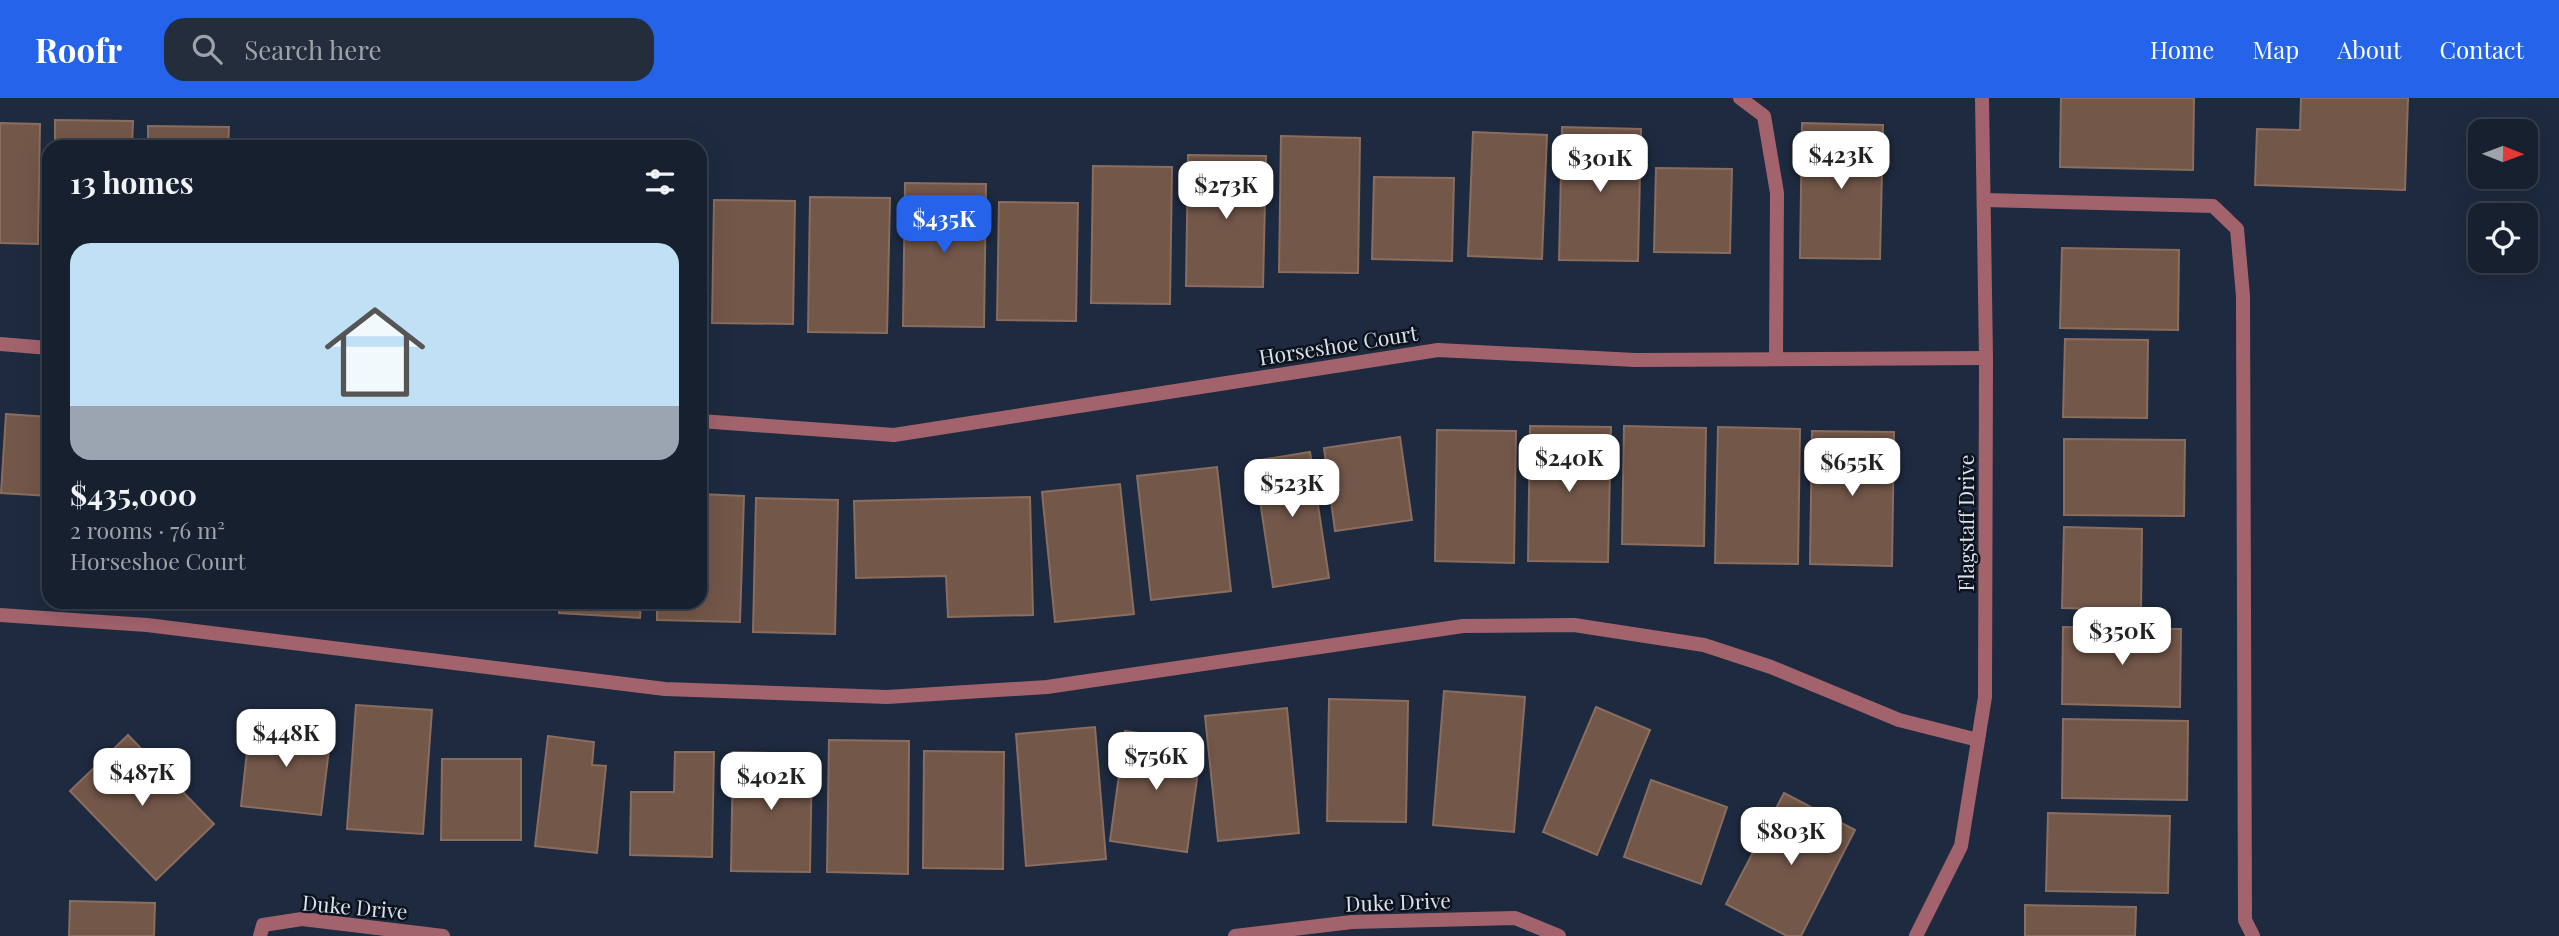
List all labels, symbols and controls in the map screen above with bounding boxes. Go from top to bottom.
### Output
search box [164,18,654,81]
text: Roofr [35,27,122,71]
icon: search [188,30,226,68]
text: Search here [244,32,382,67]
text: Home [2150,33,2214,65]
text: Map [2252,33,2299,65]
text: About [2337,33,2401,65]
text: Contact [2439,33,2524,65]
north arrow [2468,119,2538,189]
map controls [2468,119,2538,273]
pin: $423K [1792,132,1890,191]
pin: $301K [1551,134,1649,194]
text: $423K [1808,138,1874,169]
text: $301K [1568,141,1632,172]
text: 13 homes [70,162,194,202]
pin: $273K [1177,162,1275,221]
icon: filters [641,163,679,201]
text: $273K [1194,168,1258,199]
pin: $435K [895,195,993,255]
text: $435K [912,202,976,233]
button: locate [2468,203,2538,273]
icon: home [312,289,438,415]
street label: Horseshoe Court [1257,318,1420,370]
pin: $240K [1520,434,1618,494]
pin: $655K [1803,438,1901,498]
text: $240K [1535,441,1603,472]
text: $655K [1820,445,1884,476]
street label: Flagstaff Drive [1951,455,1979,591]
pin: $523K [1243,460,1341,519]
text: $523K [1260,466,1324,497]
text: $435,000 [70,474,197,514]
text: 2 rooms · 76 m² [70,514,225,545]
text: Horseshoe Court [70,545,246,576]
pin: $350K [2073,608,2171,667]
text: $350K [2089,614,2155,645]
pin: $448K [237,710,335,769]
text: $448K [253,716,319,747]
pin: $756K [1107,732,1205,792]
text: $756K [1124,739,1188,770]
pin: $487K [93,748,191,808]
pin: $402K [722,752,820,812]
text: $487K [109,755,175,786]
text: $402K [737,759,805,790]
pin: $803K [1742,808,1840,867]
text: $803K [1757,814,1825,845]
street label: Duke Drive [1345,885,1451,917]
street label: Duke Drive [301,887,409,925]

